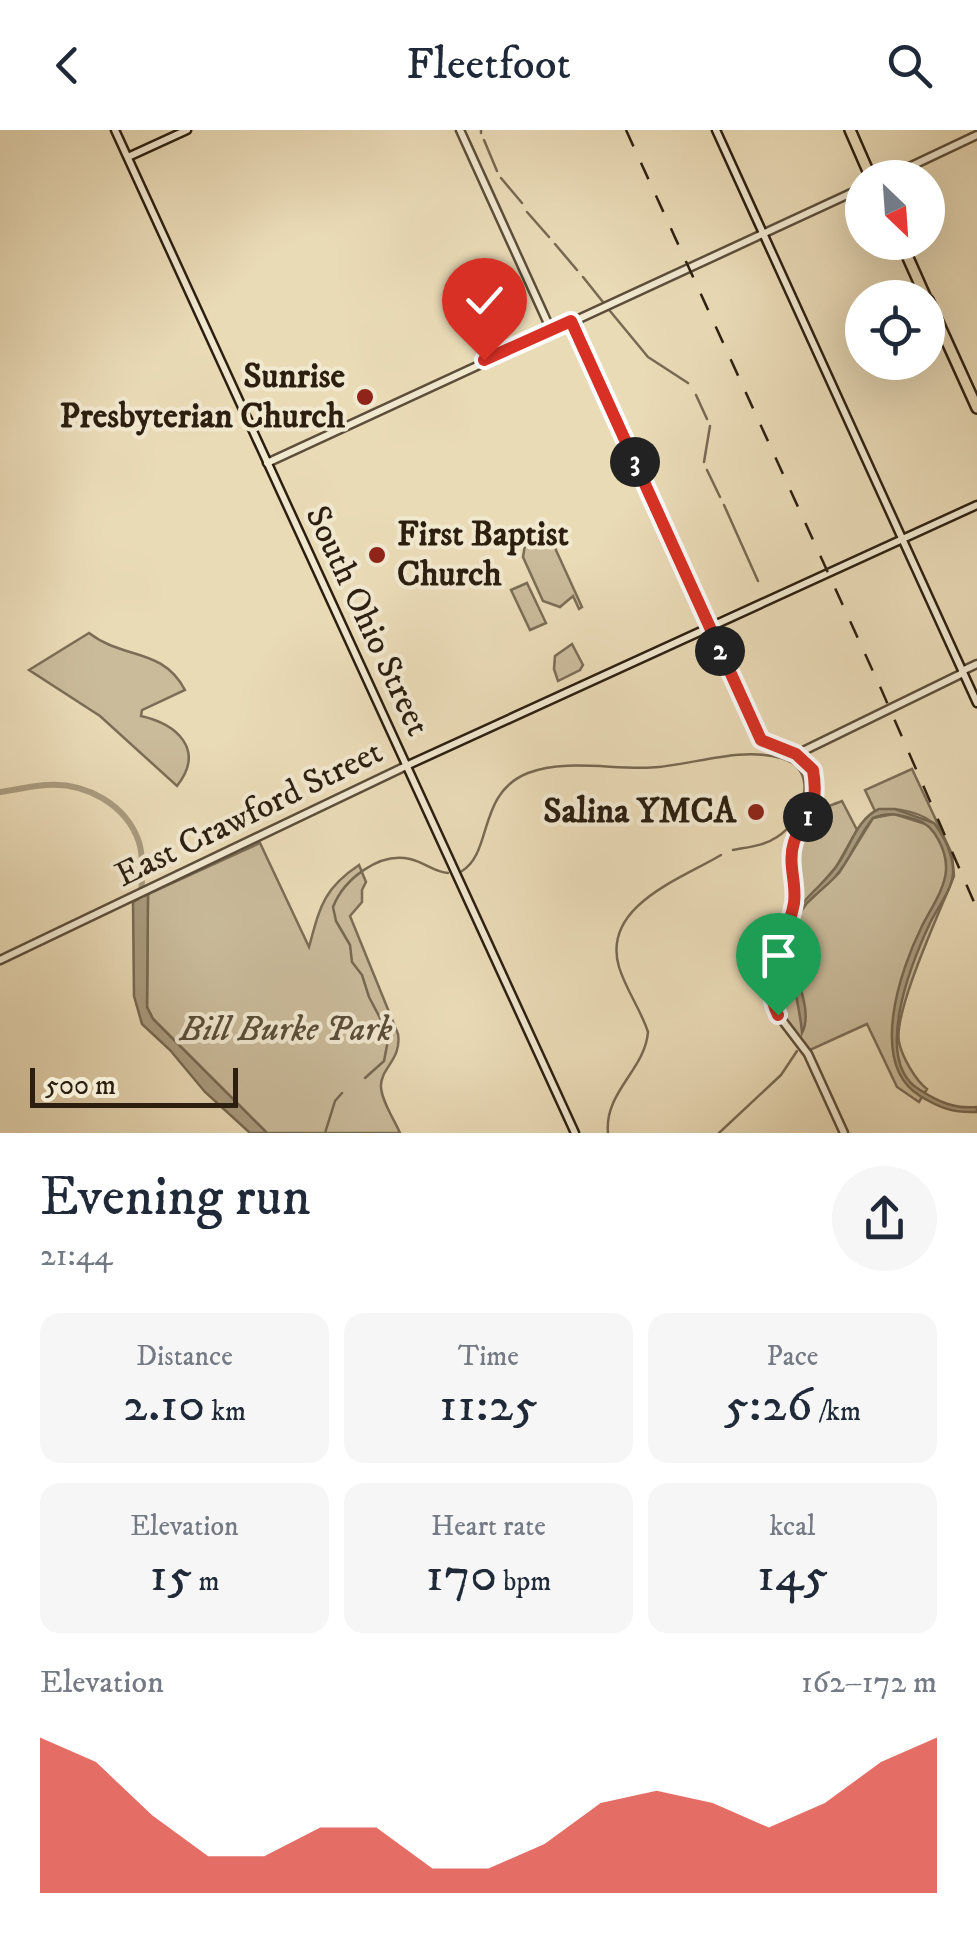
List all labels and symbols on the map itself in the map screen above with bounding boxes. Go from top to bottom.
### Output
north arrow [845,160,945,260]
pin [442,258,527,361]
place label: Sunrise Presbyterian Church [59,355,346,439]
marker: Sunrise Presbyterian Church [354,386,376,408]
pin: 3 [610,437,660,487]
street label: South Ohio Street [295,499,439,743]
place label: First Baptist Church [397,513,569,597]
marker: First Baptist Church [366,544,388,566]
pin: 2 [695,626,745,676]
street label: East Crawford Street [108,730,390,898]
place label: Salina YMCA [543,790,738,834]
pin: 1 [783,792,833,842]
marker: Salina YMCA [745,801,767,823]
pin [736,913,821,1016]
park label: Bill Burke Park [179,1008,393,1052]
scale bar [30,1063,238,1108]

